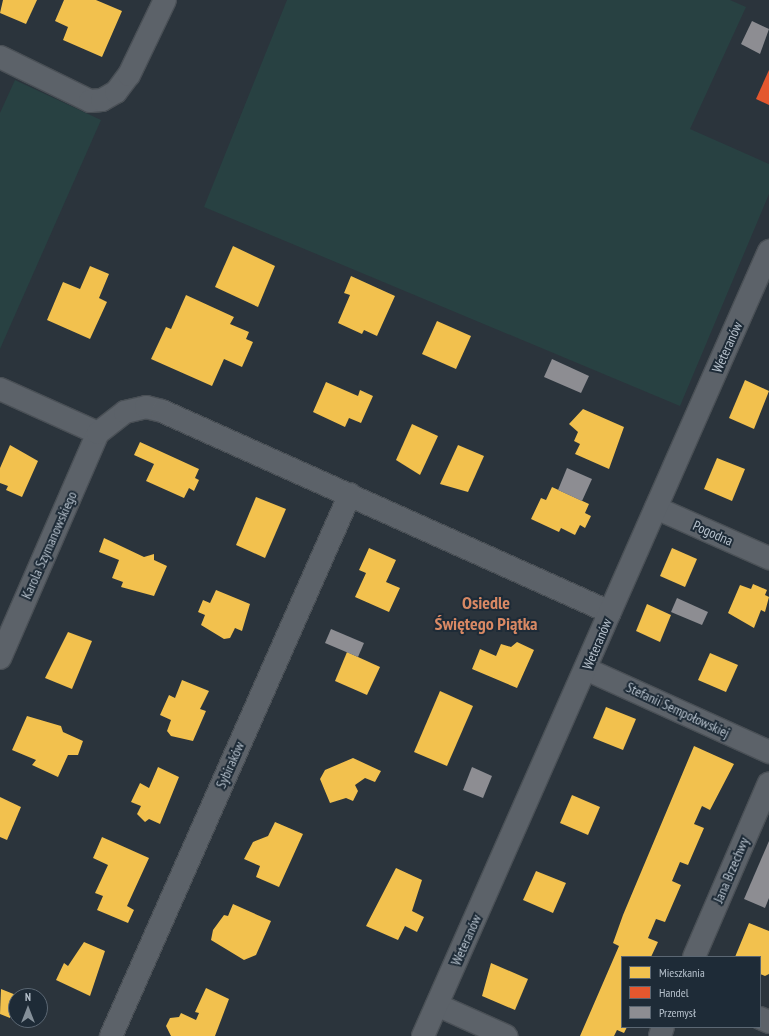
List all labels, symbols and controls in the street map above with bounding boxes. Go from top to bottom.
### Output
street label: Weteranów [708,319,746,375]
street label: Karola Szymanowskiego [18,489,80,601]
street label: Pogodna [690,517,736,549]
district label: Osiedle Świętego Piątka [434,593,538,636]
street label: Weteranów [579,616,615,672]
street label: Stefanii Sempołowskiej [624,679,732,741]
street label: Sybiraków [212,739,248,791]
street label: Jana Brzechwy [710,835,752,905]
street label: Weteranów [447,912,485,968]
legend [621,956,761,1028]
text: Mieszkania [659,965,705,980]
text: Handel [659,985,688,1000]
north arrow [8,988,48,1028]
text: N [25,990,31,1004]
text: Przemysł [659,1005,696,1020]

